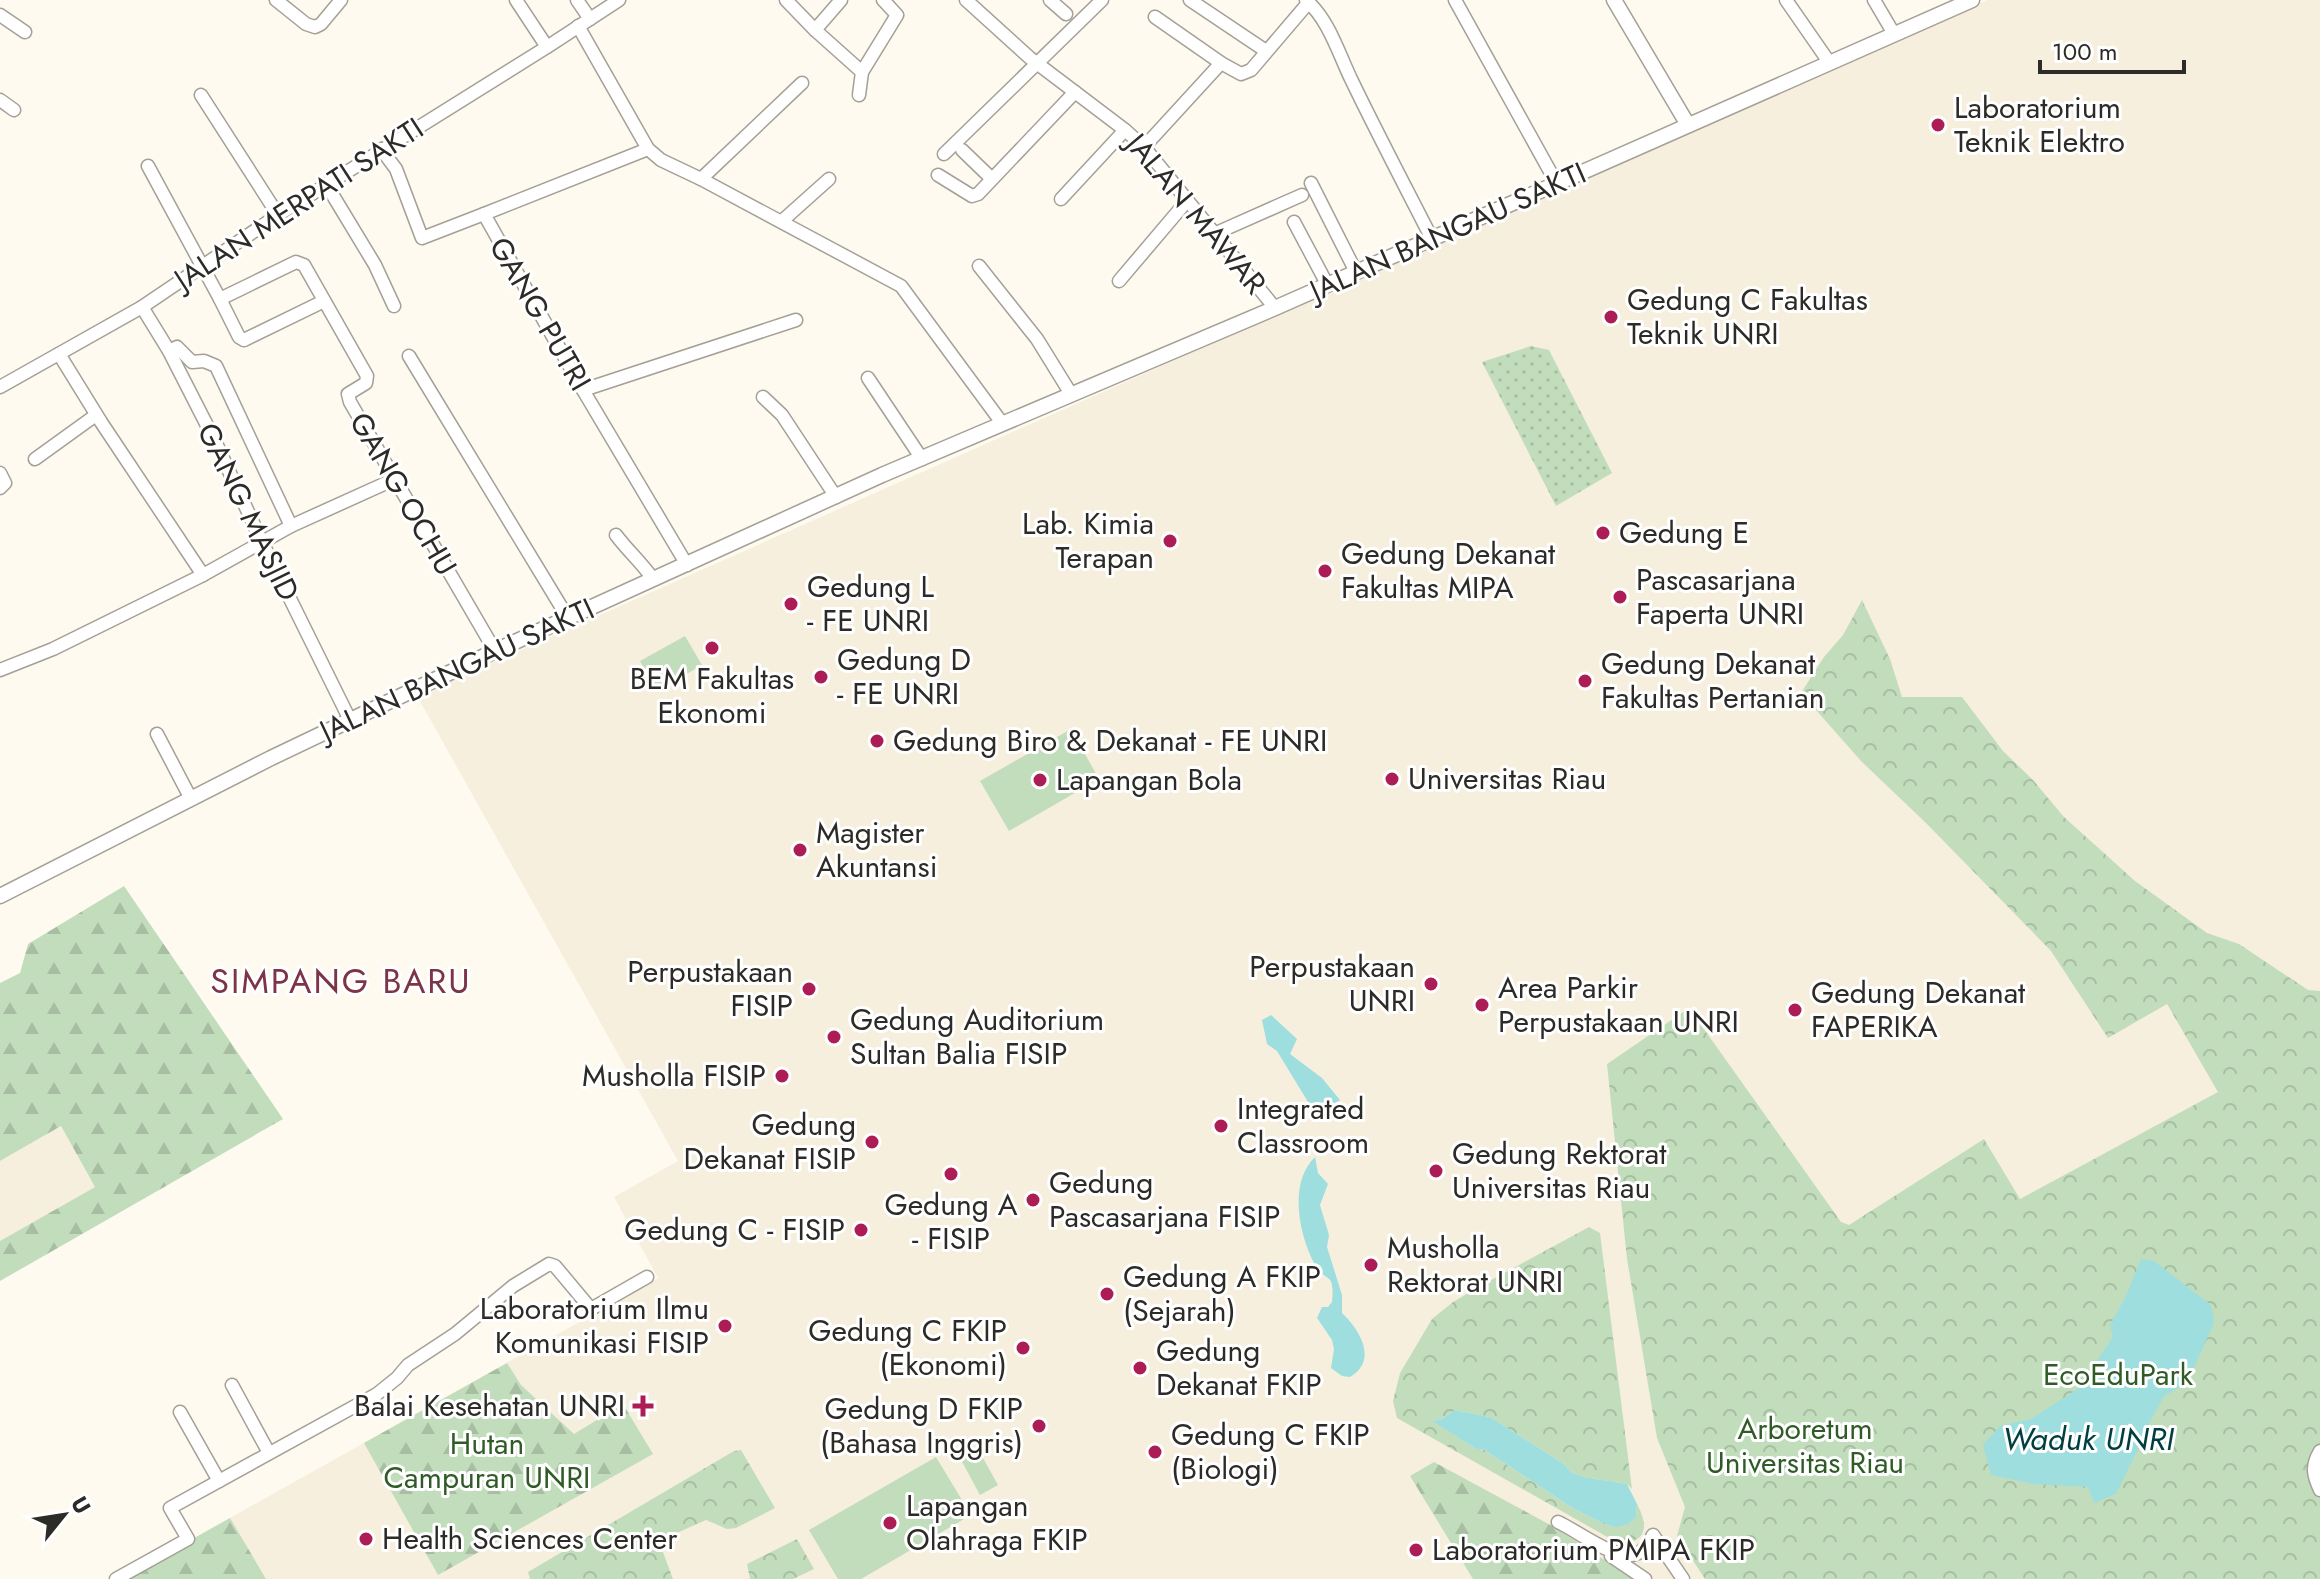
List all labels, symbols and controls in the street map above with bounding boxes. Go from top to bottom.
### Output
scale bar [2040,24,2184,74]
text: 100 m [2052,34,2118,69]
place label: Laboratorium Teknik Elektro [1954,86,2125,163]
street label: JALAN MERPATI SAKTI [163,107,432,302]
marker: Laboratorium Teknik Elektro [1929,116,1947,134]
street label: JALAN MAWAR [1114,121,1277,303]
street label: JALAN BANGAU SAKTI [1299,151,1593,313]
street label: GANG PUTRI [479,229,602,399]
place label: Gedung C Fakultas Teknik UNRI [1627,278,1868,355]
marker: Gedung C Fakultas Teknik UNRI [1602,308,1620,326]
street label: GANG OCHU [339,404,468,583]
street label: GANG MASJID [187,416,310,608]
place label: Lab. Kimia Terapan [1022,502,1154,579]
place label: Gedung E [1619,511,1749,554]
marker: Gedung E [1594,524,1612,542]
marker: Lab. Kimia Terapan [1161,532,1179,550]
place label: Gedung Dekanat Fakultas MIPA [1341,532,1556,609]
place label: Pascasarjana Faperta UNRI [1636,558,1804,635]
marker: Gedung Dekanat Fakultas MIPA [1316,562,1334,580]
place label: Gedung L - FE UNRI [807,565,934,642]
street label: JALAN BANGAU SAKTI [309,587,601,754]
marker: Pascasarjana Faperta UNRI [1611,588,1629,606]
marker: Gedung L - FE UNRI [782,595,800,613]
place label: Gedung D - FE UNRI [837,638,971,715]
marker: BEM Fakultas Ekonomi [703,639,721,657]
place label: Gedung Dekanat Fakultas Pertanian [1601,642,1824,719]
place label: BEM Fakultas Ekonomi [630,657,794,734]
marker: Gedung D - FE UNRI [812,668,830,686]
marker: Gedung Dekanat Fakultas Pertanian [1576,672,1594,690]
place label: Gedung Biro & Dekanat - FE UNRI [893,719,1327,762]
marker: Gedung Biro & Dekanat - FE UNRI [868,732,886,750]
place label: Universitas Riau [1408,757,1606,800]
place label: Lapangan Bola [1056,758,1242,801]
marker: Universitas Riau [1383,770,1401,788]
marker: Lapangan Bola [1031,771,1049,789]
place label: Magister Akuntansi [816,811,937,888]
marker: Magister Akuntansi [791,841,809,859]
place label: Perpustakaan UNRI [1249,945,1415,1022]
place label: Perpustakaan FISIP [627,950,793,1027]
district label: SIMPANG BARU [210,957,472,1006]
place label: Area Parkir Perpustakaan UNRI [1498,966,1739,1043]
place label: Gedung Dekanat FAPERIKA [1811,971,2026,1048]
marker: Perpustakaan UNRI [1422,975,1440,993]
marker: Perpustakaan FISIP [800,980,818,998]
marker: Area Parkir Perpustakaan UNRI [1473,996,1491,1014]
place label: Gedung Auditorium Sultan Balia FISIP [850,998,1104,1075]
marker: Gedung Dekanat FAPERIKA [1786,1001,1804,1019]
marker: Gedung Auditorium Sultan Balia FISIP [825,1028,843,1046]
place label: Musholla FISIP [582,1054,766,1097]
marker: Musholla FISIP [773,1067,791,1085]
place label: Integrated Classroom [1237,1087,1369,1164]
place label: Gedung Dekanat FISIP [684,1103,856,1180]
marker: Integrated Classroom [1212,1117,1230,1135]
place label: Gedung Rektorat Universitas Riau [1452,1132,1667,1209]
marker: Gedung Dekanat FISIP [863,1133,881,1151]
place label: Gedung Pascasarjana FISIP [1049,1161,1280,1238]
marker: Gedung Rektorat Universitas Riau [1427,1162,1445,1180]
marker: Gedung A - FISIP [942,1165,960,1183]
place label: Gedung A - FISIP [884,1183,1018,1260]
marker: Gedung Pascasarjana FISIP [1024,1191,1042,1209]
place label: Gedung C - FISIP [624,1208,845,1251]
marker: Gedung C - FISIP [852,1221,870,1239]
place label: Musholla Rektorat UNRI [1387,1226,1563,1303]
place label: Gedung A FKIP (Sejarah) [1123,1255,1321,1332]
marker: Musholla Rektorat UNRI [1362,1256,1380,1274]
marker: Gedung A FKIP (Sejarah) [1098,1285,1116,1303]
place label: Laboratorium Ilmu Komunikasi FISIP [480,1287,709,1364]
place label: Gedung C FKIP (Ekonomi) [808,1309,1007,1386]
marker: Laboratorium Ilmu Komunikasi FISIP [716,1317,734,1335]
place label: Gedung Dekanat FKIP [1156,1329,1322,1406]
marker: Gedung C FKIP (Ekonomi) [1014,1339,1032,1357]
park label: EcoEduPark [2043,1353,2194,1396]
marker: Gedung Dekanat FKIP [1131,1359,1149,1377]
place label: Balai Kesehatan UNRI [354,1384,625,1427]
place label: Gedung D FKIP (Bahasa Inggris) [820,1387,1023,1464]
marker: Balai Kesehatan UNRI [632,1395,654,1417]
park label: Arboretum Universitas Riau [1706,1407,1904,1484]
place label: Gedung C FKIP (Biologi) [1171,1413,1370,1490]
water label: Waduk UNRI [2002,1416,2175,1462]
marker: Gedung D FKIP (Bahasa Inggris) [1030,1417,1048,1435]
park label: Hutan Campuran UNRI [384,1422,590,1499]
marker: Gedung C FKIP (Biologi) [1146,1443,1164,1461]
north arrow [24,1475,104,1555]
place label: Lapangan Olahraga FKIP [906,1484,1088,1561]
text: U [64,1490,99,1520]
marker: Lapangan Olahraga FKIP [881,1514,899,1532]
place label: Health Sciences Center [382,1517,678,1560]
place label: Laboratorium PMIPA FKIP [1432,1528,1755,1571]
marker: Health Sciences Center [357,1530,375,1548]
marker: Laboratorium PMIPA FKIP [1407,1541,1425,1559]

